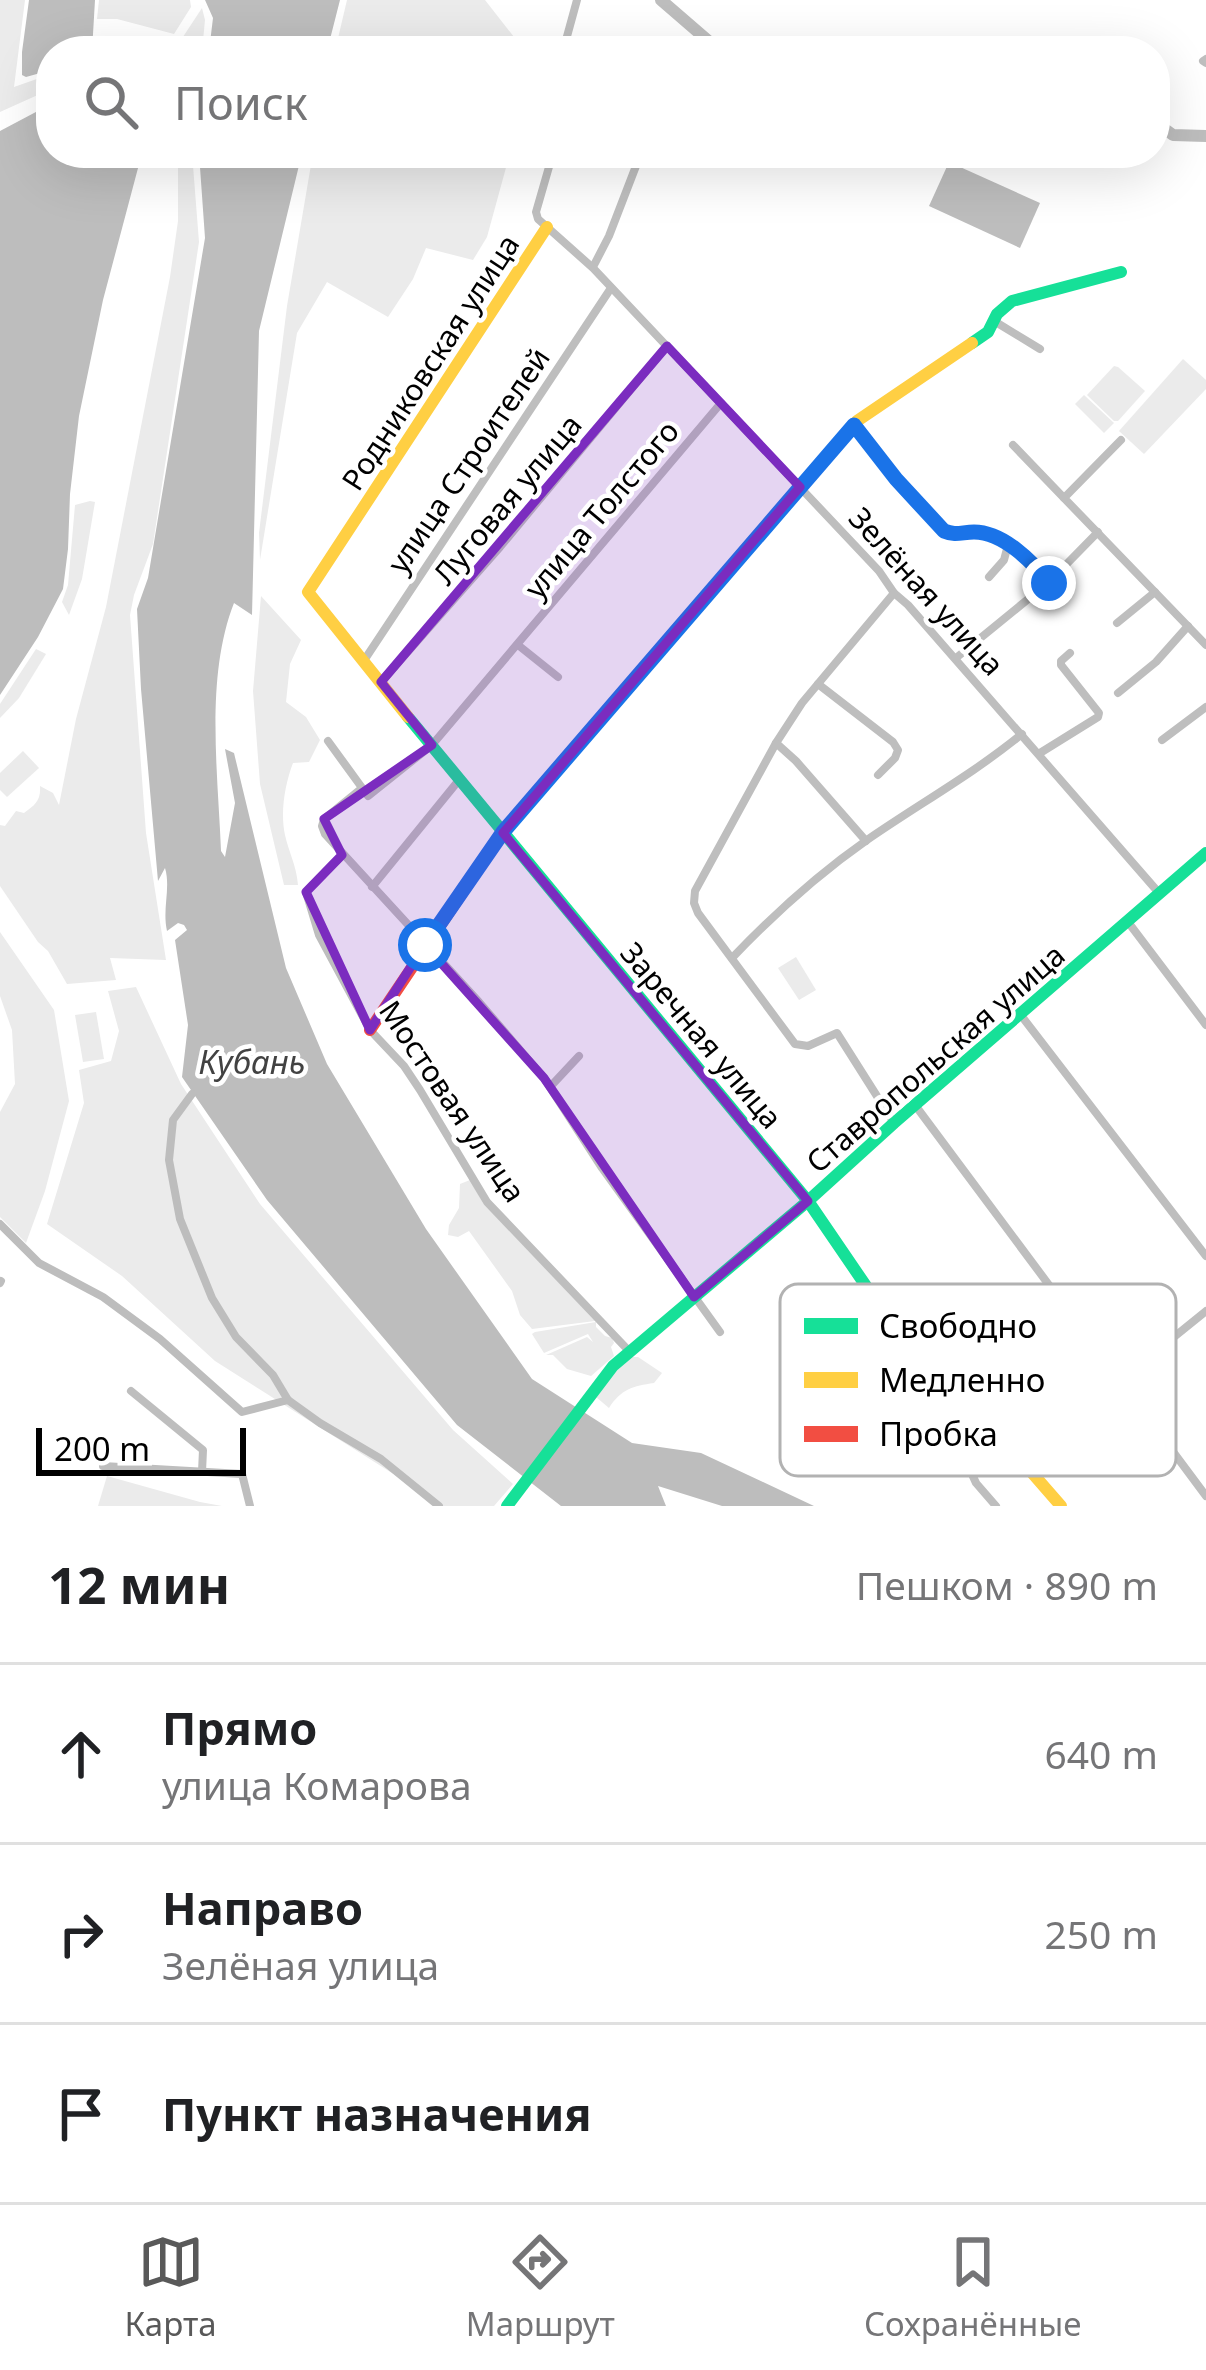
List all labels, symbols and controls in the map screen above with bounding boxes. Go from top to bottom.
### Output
search box [36,36,1170,168]
icon: search [78,69,144,135]
text: Поиск [174,72,308,133]
street label: Родниковская улица [332,226,528,498]
street label: улица Строителей [377,339,559,581]
street label: Луговая улица [424,405,590,593]
street label: улица Толстого [514,411,688,607]
street label: Зелёная улица [840,498,1014,684]
route end [1022,556,1076,610]
route start [398,918,452,972]
street label: Заречная улица [612,933,792,1137]
street label: Ставропольская улица [797,934,1073,1182]
street label: Мостовая улица [370,992,536,1210]
water label: Кубань [198,1039,306,1084]
legend [780,1284,1176,1476]
text: Свободно [879,1303,1037,1348]
text: Медленно [879,1357,1045,1402]
text: Пробка [879,1411,998,1456]
scale bar [36,1422,246,1475]
text: 200 m [54,1426,150,1471]
text: 12 мин [48,1549,230,1619]
text: Пешком · 890 m [856,1558,1158,1611]
text: Прямо [162,1697,317,1758]
icon: ahead [48,1721,114,1787]
text: 640 m [1044,1727,1158,1780]
text: улица Комарова [162,1758,472,1811]
text: Направо [162,1877,363,1938]
icon: right [48,1901,114,1967]
text: 250 m [1044,1907,1158,1960]
text: Зелёная улица [162,1938,439,1991]
icon: arrive [48,2081,114,2147]
text: Пункт назначения [162,2083,592,2144]
tab: Карта [125,2229,217,2346]
tab: Маршрут [466,2229,615,2346]
tab: Сохранённые [864,2229,1081,2346]

